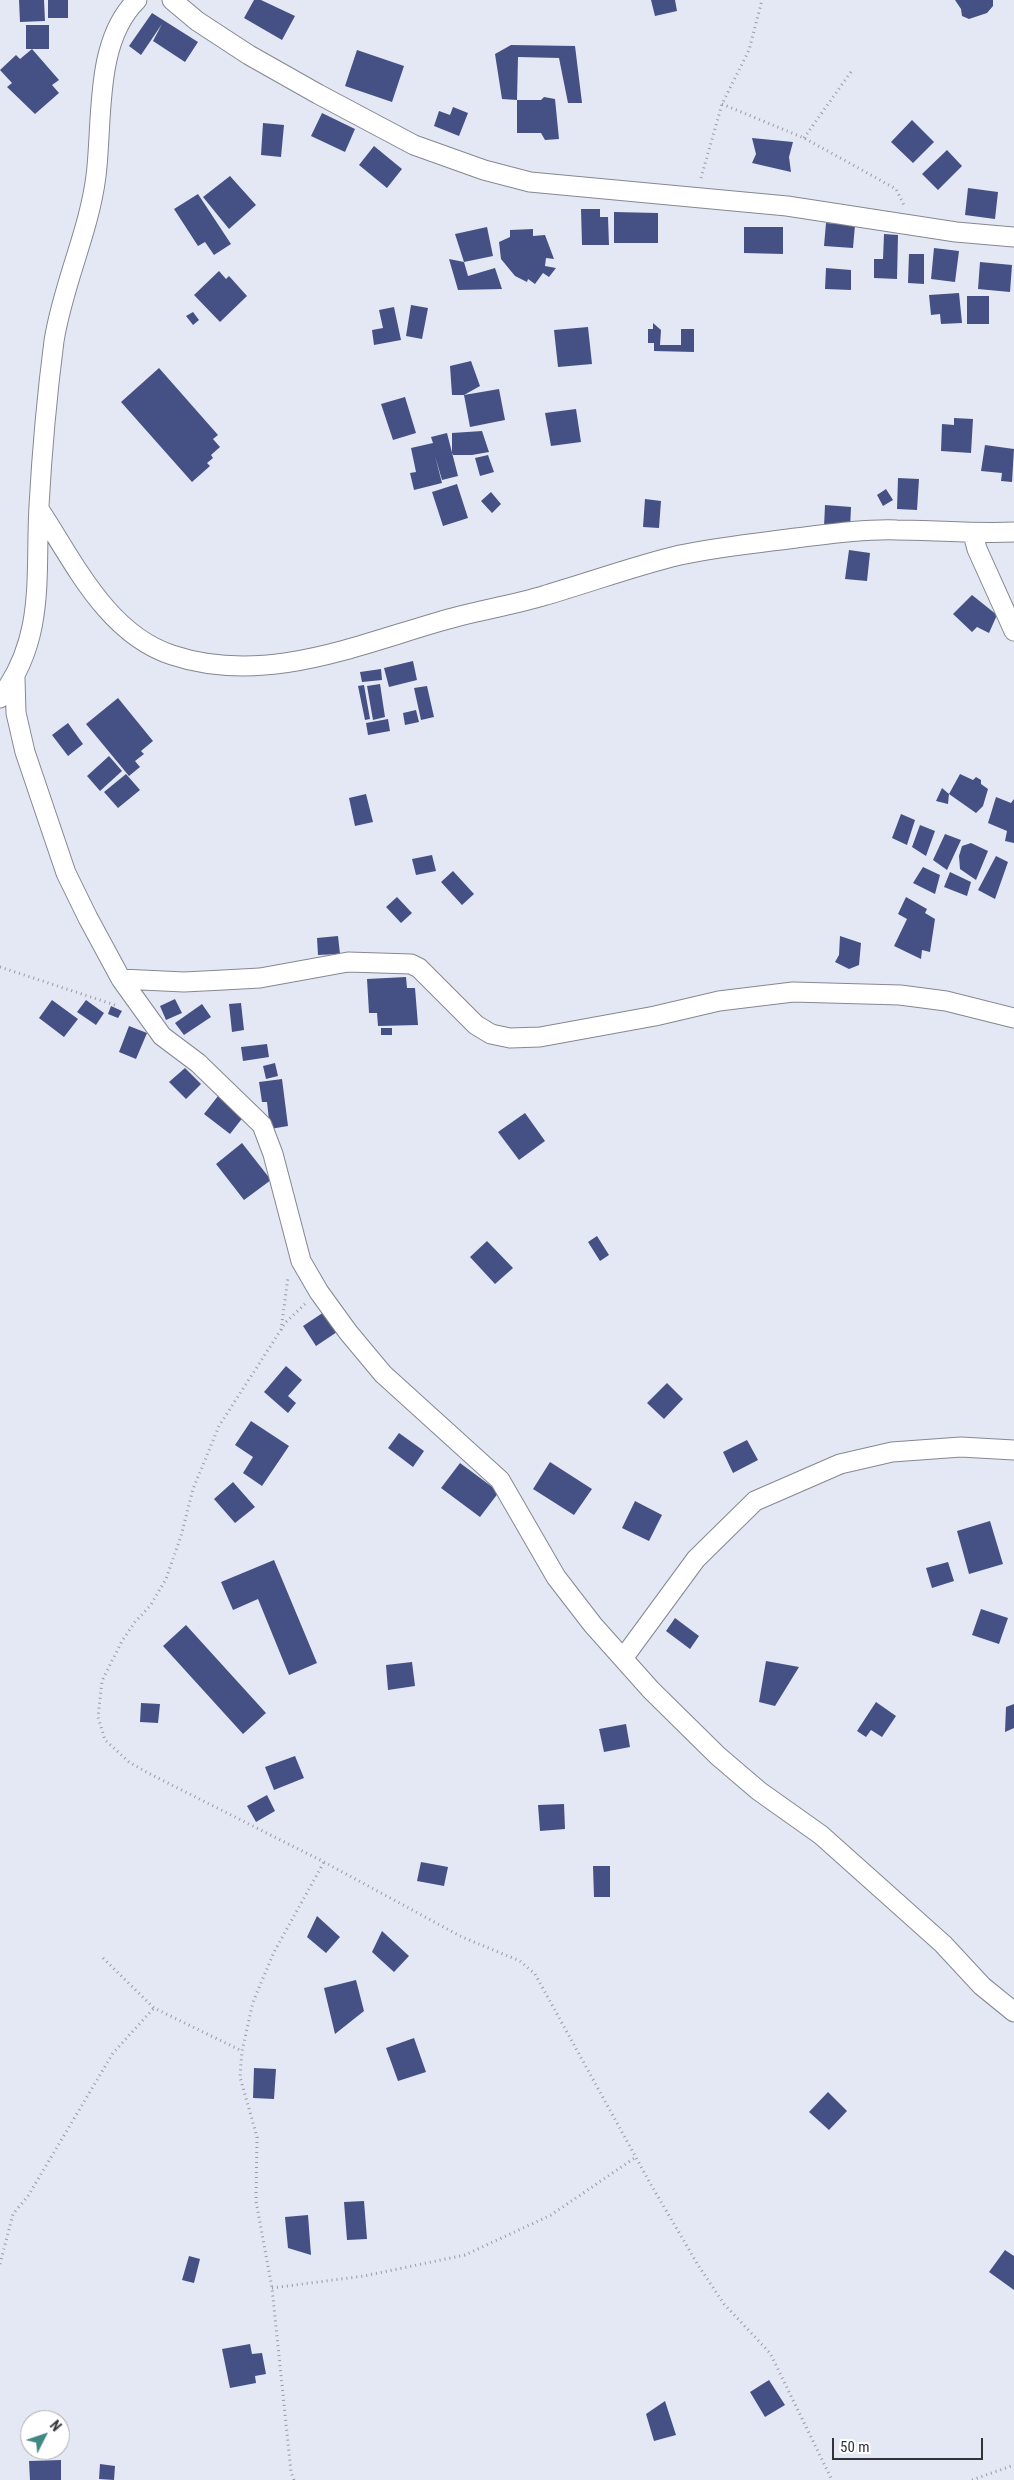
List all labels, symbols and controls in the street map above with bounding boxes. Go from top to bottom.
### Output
north arrow [20,2410,70,2460]
text: N [47,2417,64,2434]
scale bar [834,2428,985,2460]
text: 50 m [840,2438,870,2456]

